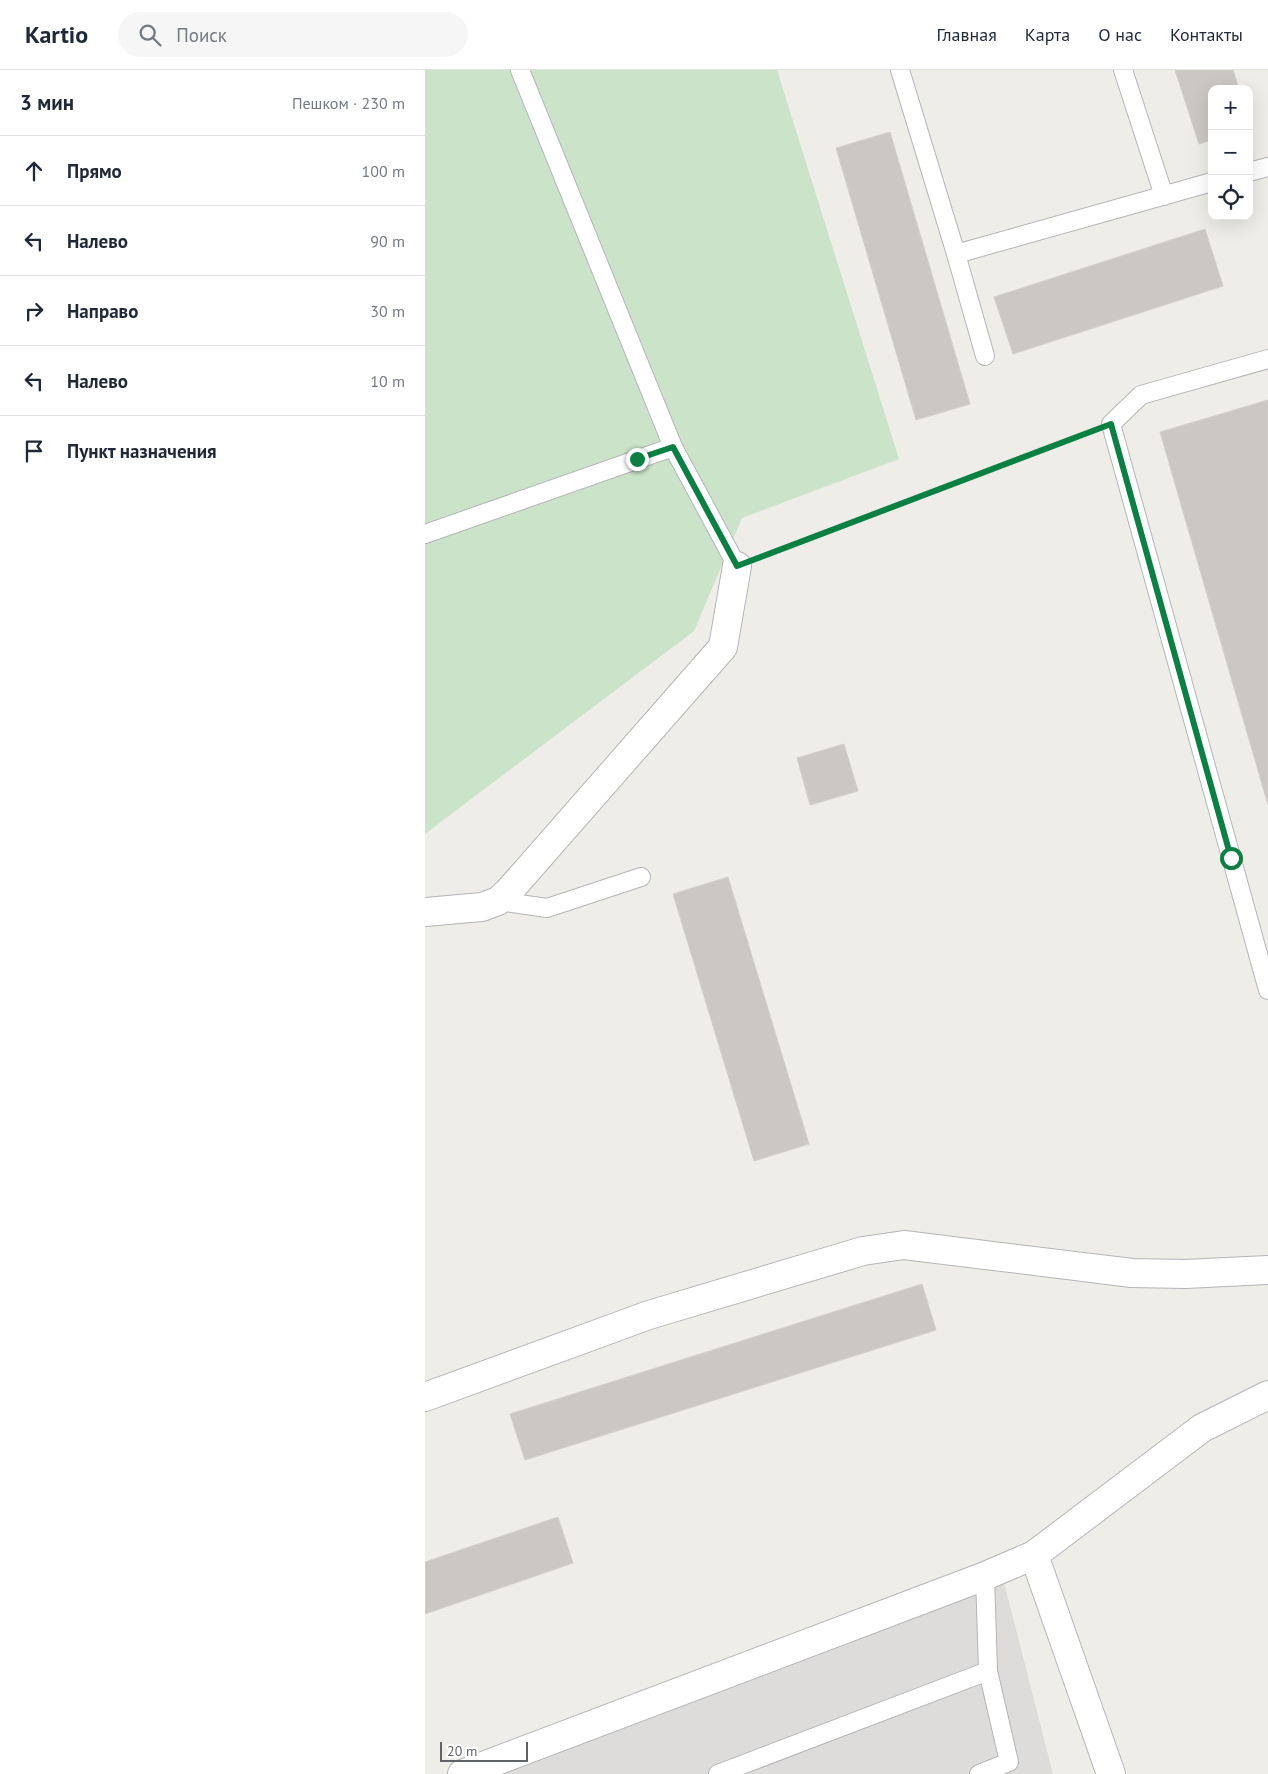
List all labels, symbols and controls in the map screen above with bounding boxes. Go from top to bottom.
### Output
search box [118,12,468,57]
text: Kartio [25,19,88,50]
icon: search [136,21,164,49]
text: Поиск [176,23,227,47]
text: Главная [936,23,997,46]
text: Карта [1025,23,1070,46]
text: О нас [1098,23,1142,46]
text: Контакты [1170,23,1243,46]
map controls [1208,85,1253,220]
button: + [1208,85,1253,130]
text: 3 мин [20,89,74,116]
text: Пешком · 230 m [292,93,405,113]
button: − [1208,130,1253,175]
icon: ahead [20,157,48,185]
text: Прямо [67,159,122,183]
text: 100 m [362,161,405,181]
button: locate [1208,175,1253,220]
icon: left [20,227,48,255]
text: Налево [67,229,128,253]
text: 90 m [370,231,405,251]
icon: right [20,297,48,325]
text: Направо [67,299,138,323]
text: 30 m [370,301,405,321]
icon: left [20,367,48,395]
text: Налево [67,369,128,393]
text: 10 m [370,371,405,391]
icon: arrive [20,437,48,465]
text: Пункт назначения [67,439,217,463]
route end [626,448,649,471]
route start [1220,847,1243,870]
scale bar [440,1739,527,1762]
text: 20 m [447,1742,477,1760]

